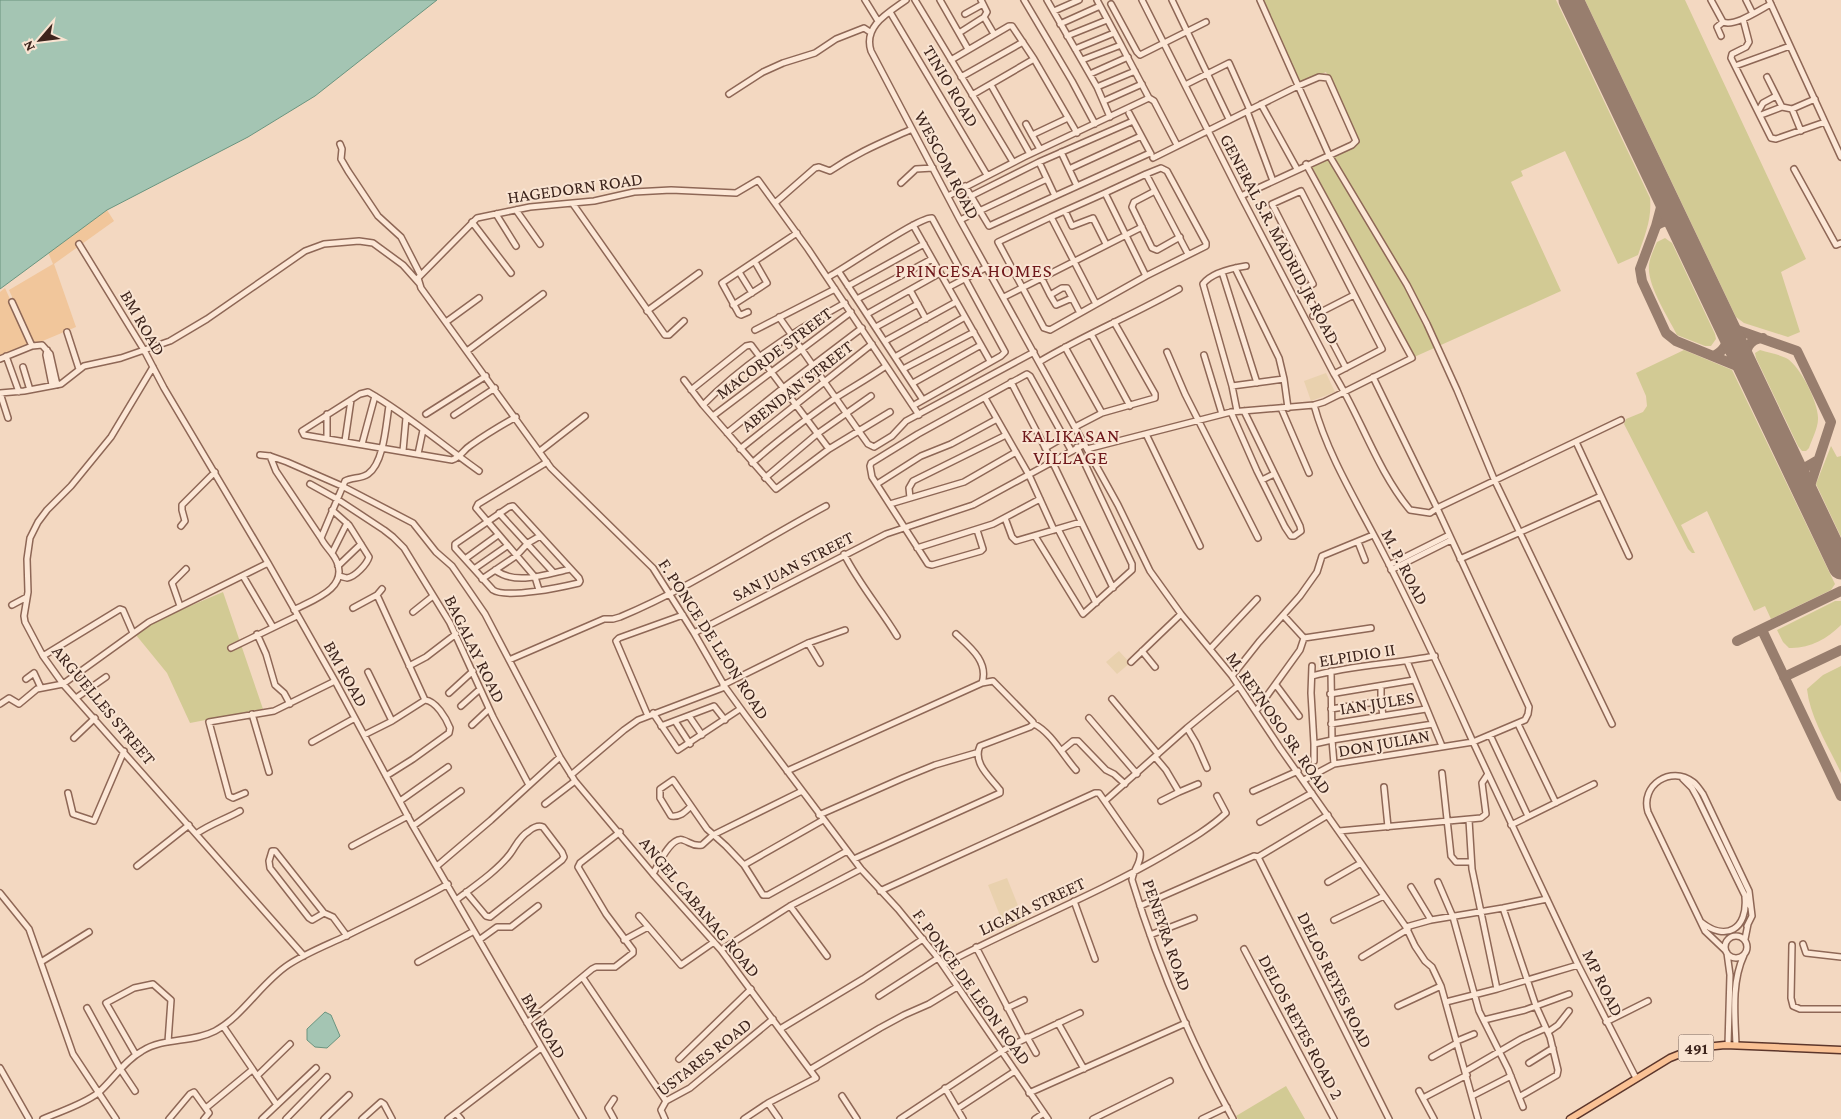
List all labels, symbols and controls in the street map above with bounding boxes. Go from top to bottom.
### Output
north arrow [15,15,65,65]
text: N [19,38,38,54]
street label: TINIO ROAD [919,41,983,131]
street label: WESCOM ROAD [910,107,984,223]
street label: GENERAL S.R. MADRID JR ROAD [1216,130,1344,348]
street label: HAGEDORN ROAD [506,169,644,207]
district label: PRINCESA HOMES [895,260,1053,281]
street label: BM ROAD [116,287,170,359]
street label: MACORDE STREET [712,303,836,403]
street label: ABENDAN STREET [737,336,857,436]
district label: KALIKASAN VILLAGE [1021,425,1121,468]
street label: M. P. ROAD [1377,526,1433,608]
street label: SAN JUAN STREET [729,527,857,605]
street label: F. PONCE DE LEON ROAD [654,555,774,723]
street label: BAGALAY ROAD [440,592,510,706]
street label: BM ROAD [320,638,372,710]
street label: ELPIDIO II [1317,639,1397,671]
street label: ARGUELLES STREET [48,641,160,769]
street label: M. REYNOSO SR. ROAD [1222,648,1336,798]
street label: IAN JULES [1338,687,1416,719]
street label: DON JULIAN [1337,725,1432,761]
street label: ANGEL CABANAG ROAD [635,833,765,981]
street label: LIGAYA STREET [976,873,1089,939]
street label: PENEYRA ROAD [1139,877,1195,993]
street label: F. PONCE DE LEON ROAD [909,905,1035,1069]
street label: DELOS REYES ROAD [1293,909,1377,1051]
street label: MP ROAD [1578,947,1628,1019]
street label: DELOS REYES ROAD 2 [1254,951,1348,1103]
street label: BM ROAD [517,990,571,1062]
street label: USTARES ROAD [653,1014,755,1100]
road number: 491 [1678,1034,1714,1062]

